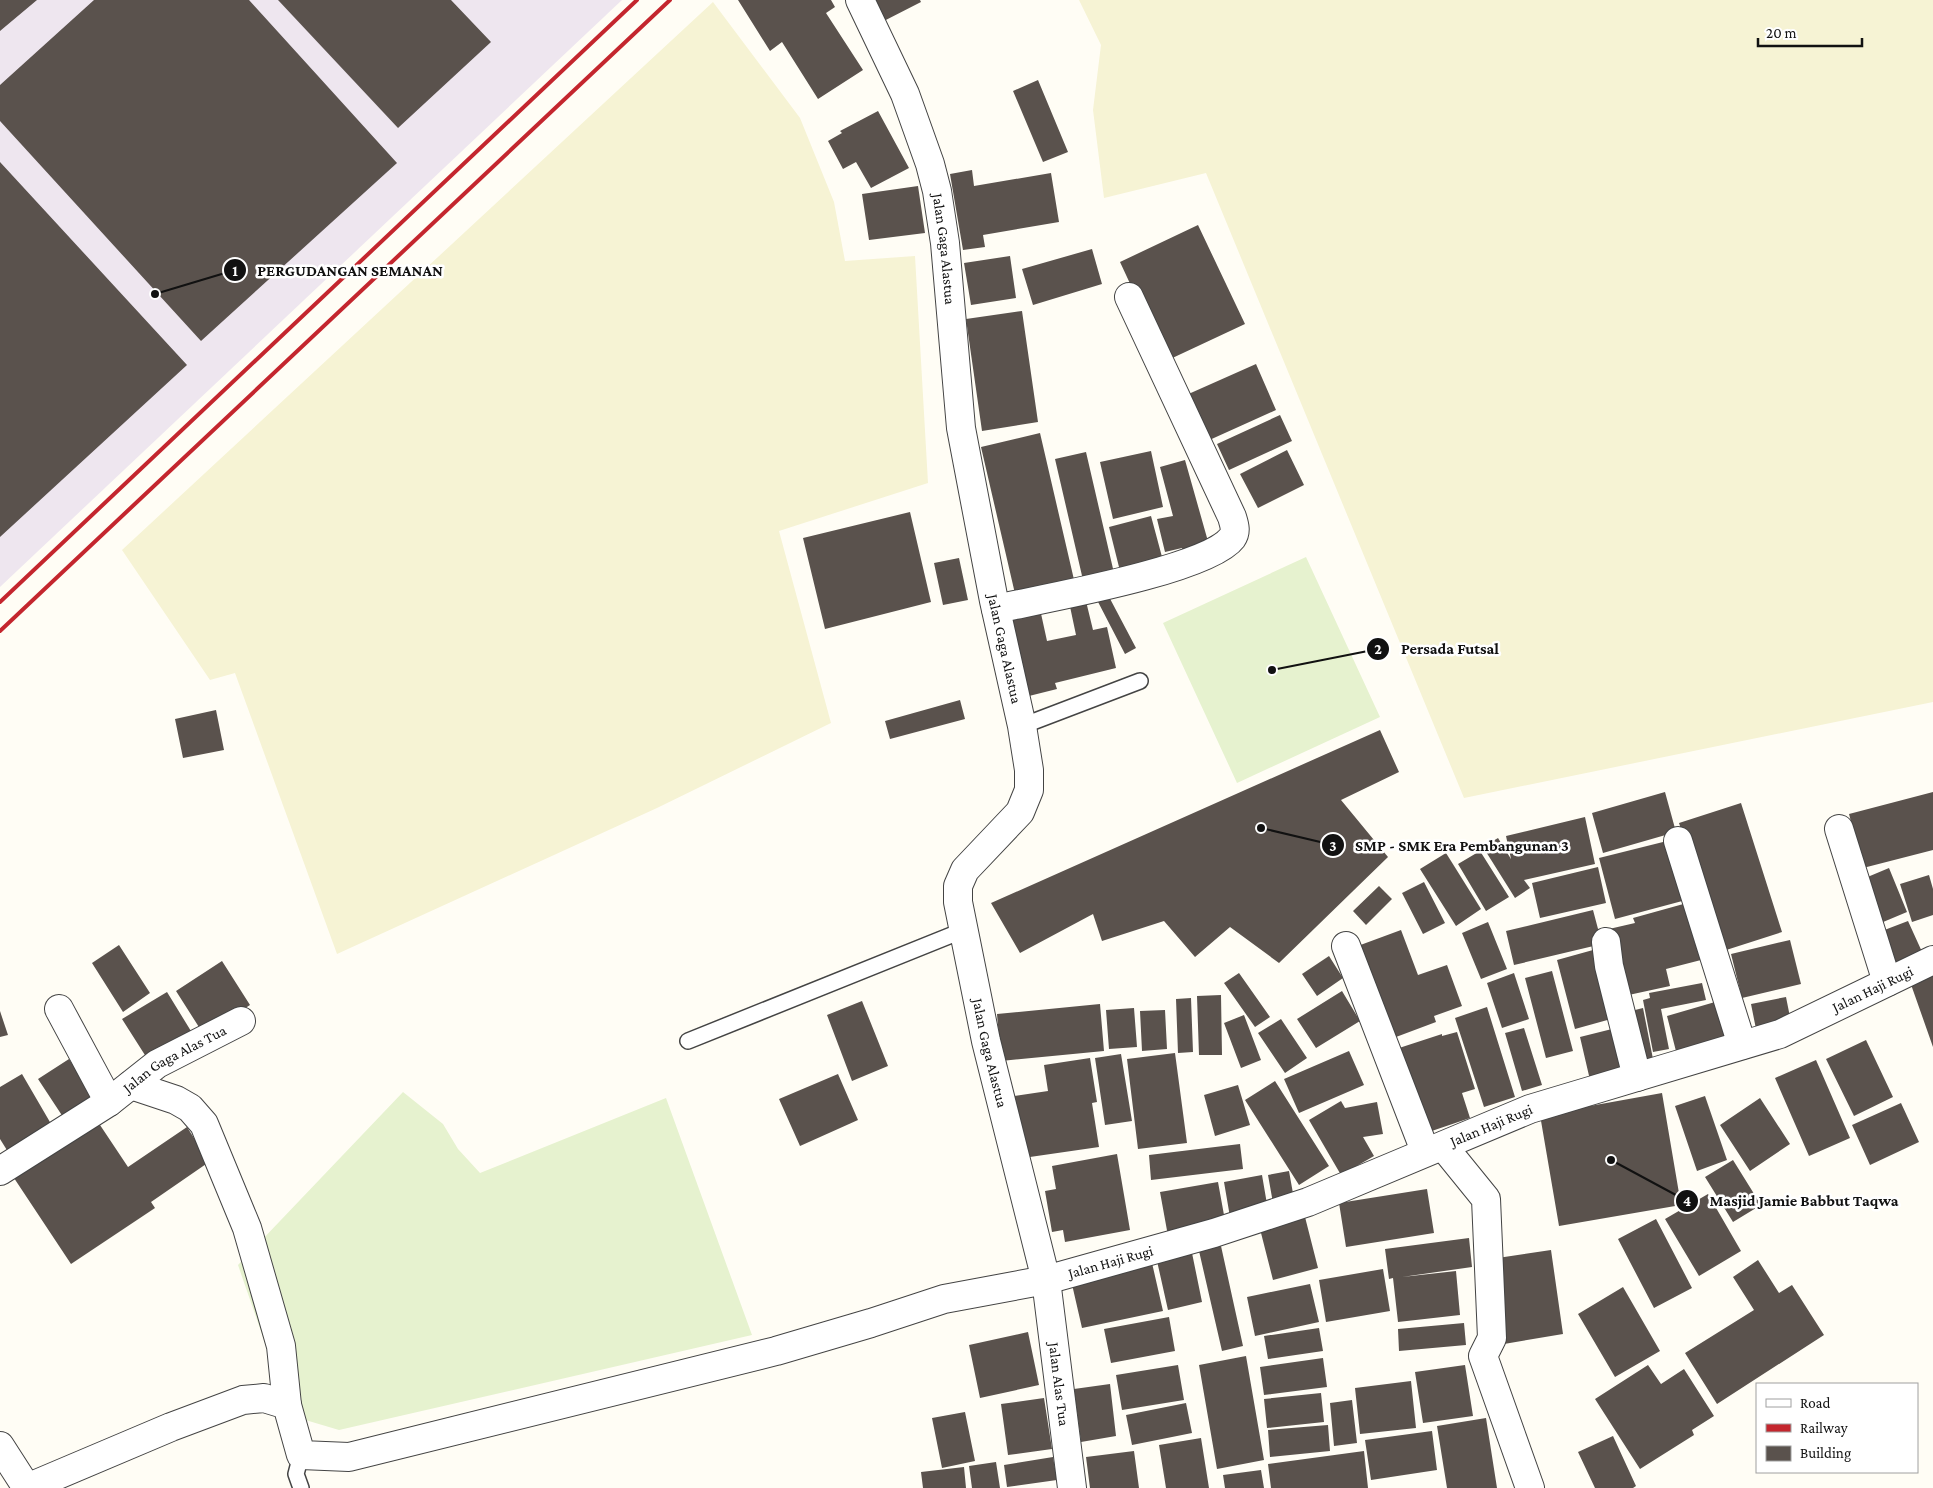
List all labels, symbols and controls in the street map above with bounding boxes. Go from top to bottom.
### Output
scale bar [1758,15,1862,47]
text: 20 m [1766,25,1797,41]
street label: Jalan Gaga Alastua [928,190,958,305]
callout: PERGUDANGAN SEMANAN [223,255,453,286]
text: PERGUDANGAN SEMANAN [257,262,443,279]
text: 1 [232,263,238,279]
street label: Jalan Gaga Alastua [984,591,1025,705]
callout: Persada Futsal [1366,633,1509,664]
text: Persada Futsal [1401,640,1499,657]
text: 2 [1374,641,1382,657]
callout: SMP - SMK Era Pembangunan 3 [1320,830,1579,861]
text: SMP - SMK Era Pembangunan 3 [1355,837,1569,854]
text: 3 [1329,838,1337,854]
street label: Jalan Haji Rugi [1828,963,1916,1017]
street label: Jalan Gaga Alastua [968,995,1010,1109]
street label: Jalan Gaga Alas Tua [118,1022,229,1098]
street label: Jalan Haji Rugi [1446,1101,1535,1151]
callout: Masjid Jamie Babbut Taqwa [1674,1185,1908,1216]
text: Masjid Jamie Babbut Taqwa [1709,1192,1899,1210]
text: 4 [1683,1193,1691,1209]
street label: Jalan Haji Rugi [1064,1242,1155,1283]
street label: Jalan Alas Tua [1045,1339,1072,1427]
legend [1756,1383,1918,1473]
text: Road [1800,1395,1831,1411]
text: Railway [1800,1420,1848,1437]
text: Building [1800,1445,1851,1462]

